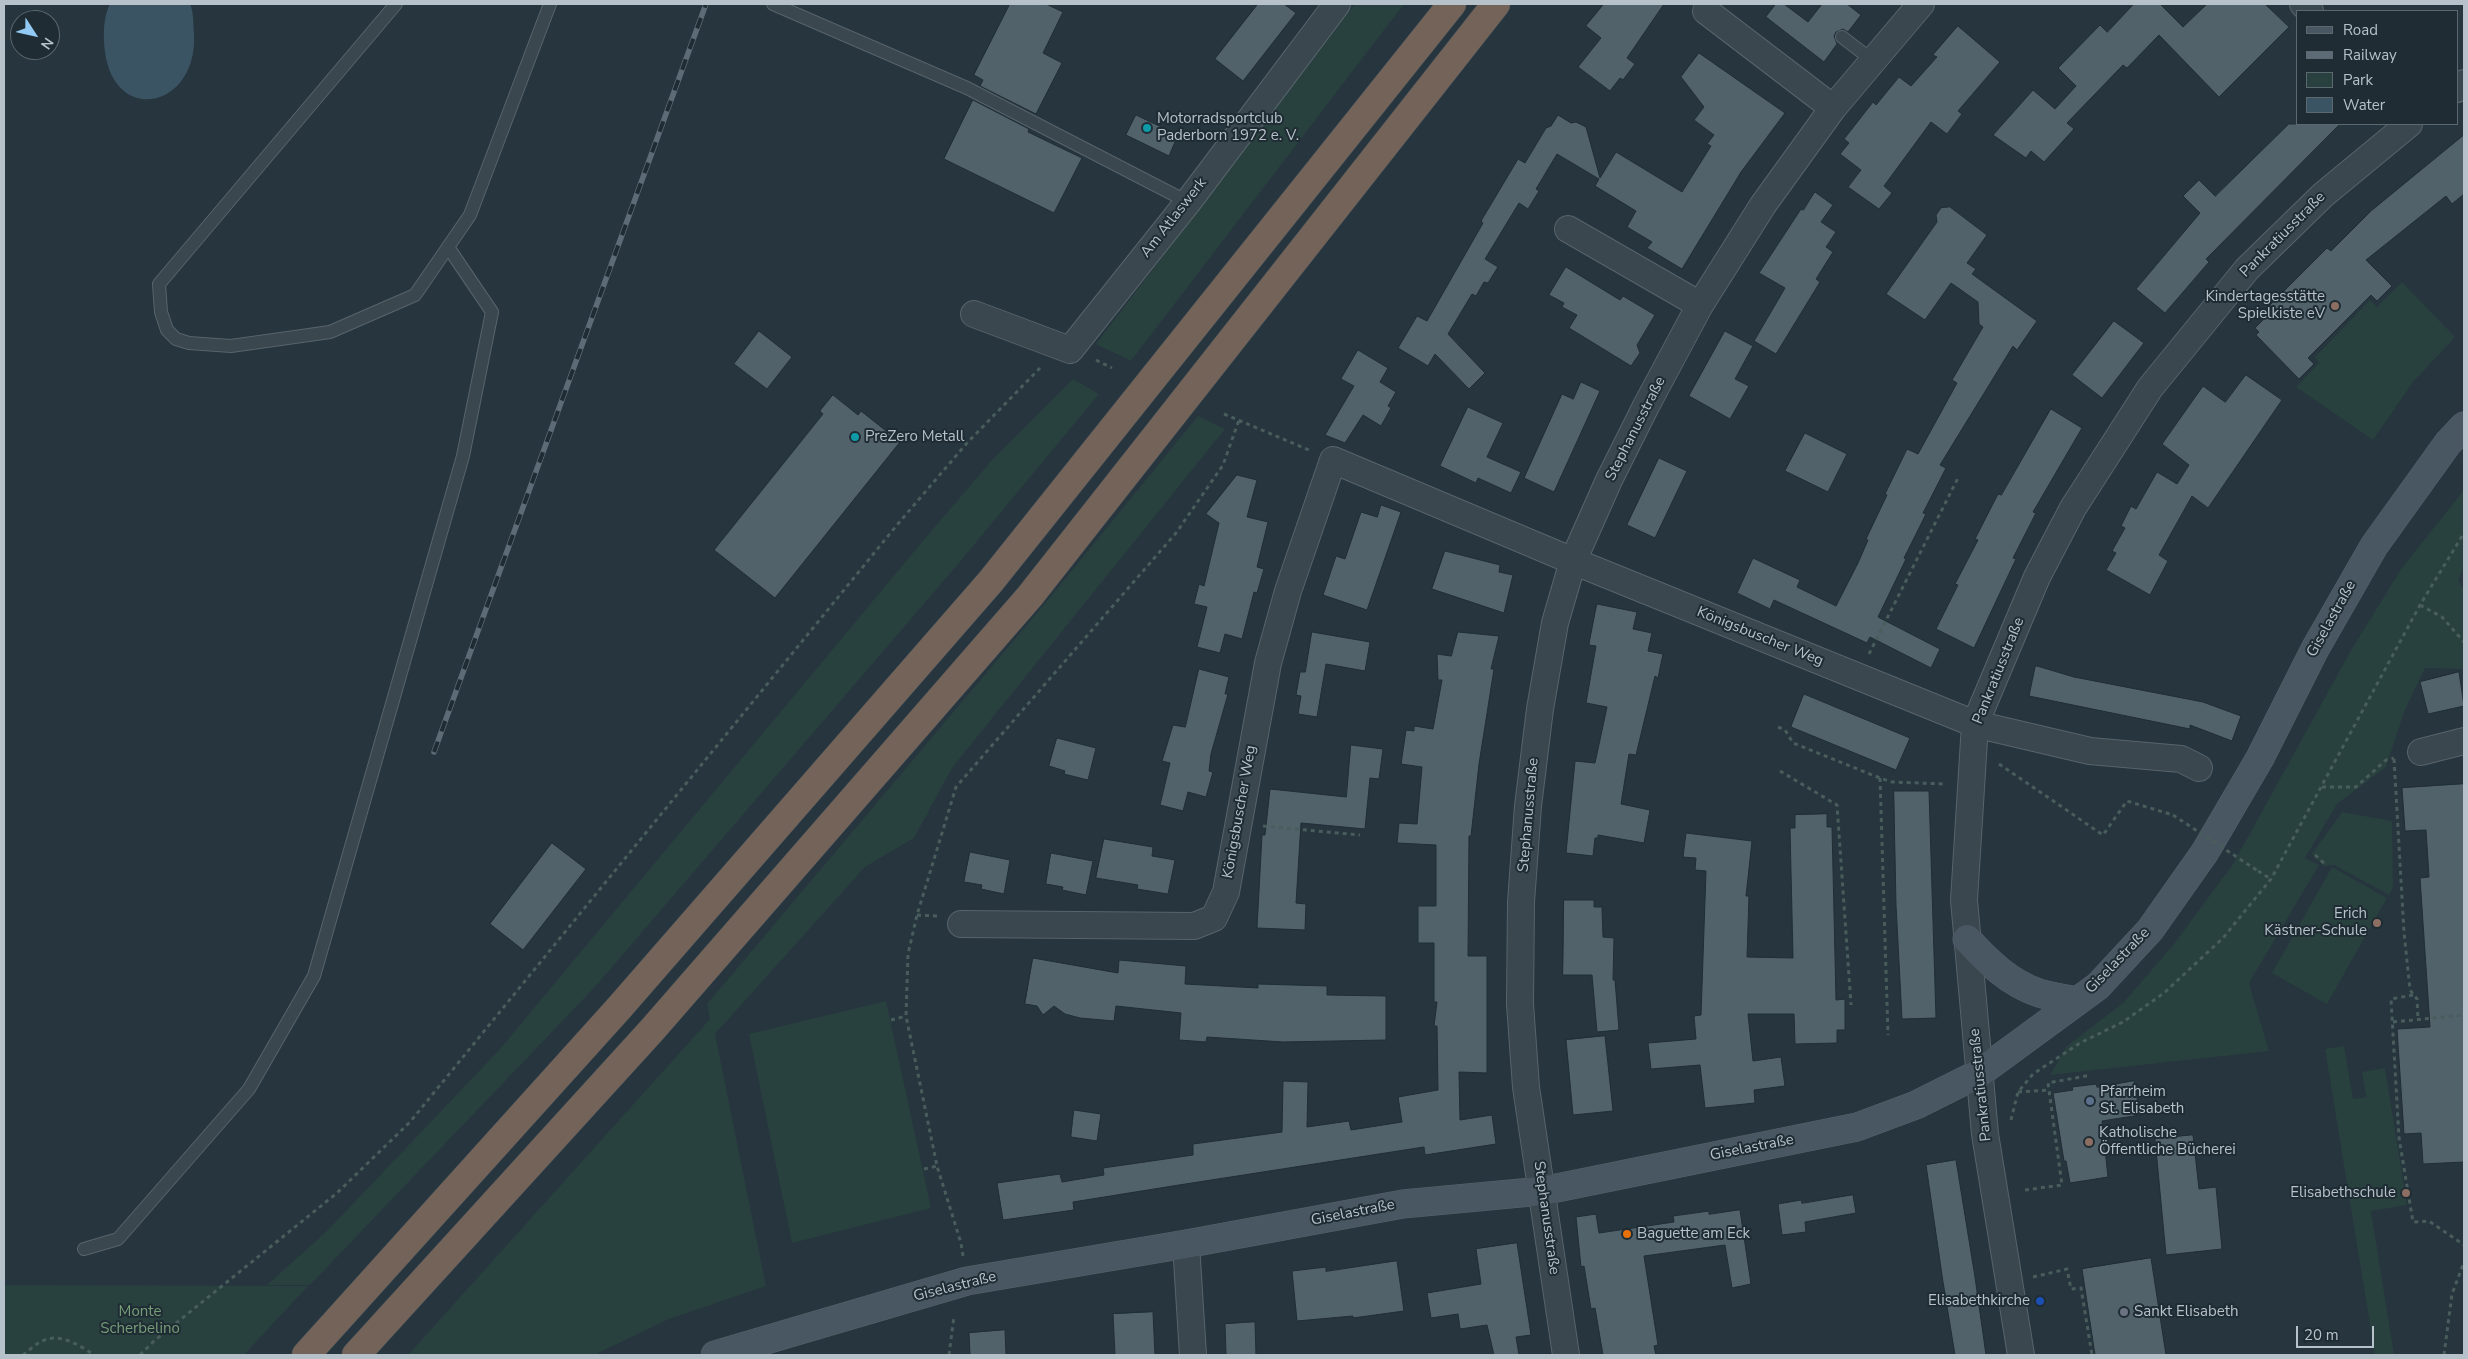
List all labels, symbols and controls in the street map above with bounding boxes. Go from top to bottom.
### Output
north arrow [10,10,60,60]
legend [2296,10,2458,125]
text: Road [2343,20,2378,40]
text: N [36,34,58,53]
text: Railway [2343,45,2397,65]
text: Park [2343,70,2373,90]
text: Water [2343,95,2385,115]
place label: Motorradsportclub Paderborn 1972 e. V. [1157,110,1299,145]
marker: Motorradsportclub Paderborn 1972 e. V. [1141,122,1153,134]
street label: Am Atlaswerk [1137,174,1211,262]
street label: Pankratiusstraße [2236,188,2330,282]
place label: Kindertagesstätte Spielkiste eV [2205,288,2325,323]
marker: Kindertagesstätte Spielkiste eV [2329,300,2341,312]
street label: Stephanusstraße [1602,374,1670,484]
place label: PreZero Metall [865,428,965,446]
marker: PreZero Metall [849,431,861,443]
street label: Giselastraße [2304,578,2360,660]
street label: Königsbuscher Weg [1694,603,1826,671]
street label: Pankratiusstraße [1969,615,2029,727]
street label: Königsbuscher Weg [1219,744,1261,880]
street label: Stephanusstraße [1515,757,1543,873]
place label: Erich Kästner-Schule [2264,905,2367,940]
marker: Erich Kästner-Schule [2371,917,2383,929]
street label: Giselastraße [2082,924,2154,998]
street label: Pankratiusstraße [1966,1028,1996,1142]
place label: Pfarrheim St. Elisabeth [2100,1083,2184,1118]
marker: Pfarrheim St. Elisabeth [2084,1095,2096,1107]
place label: Katholische Öffentliche Bücherei [2099,1124,2236,1159]
street label: Giselastraße [1709,1131,1795,1165]
marker: Katholische Öffentliche Bücherei [2083,1136,2095,1148]
street label: Stephanusstraße [1529,1160,1563,1276]
place label: Elisabethschule [2290,1184,2396,1202]
marker: Elisabethschule [2400,1187,2412,1199]
street label: Giselastraße [1310,1196,1396,1230]
place label: Baguette am Eck [1637,1225,1750,1243]
marker: Baguette am Eck [1621,1228,1633,1240]
street label: Giselastraße [912,1268,998,1306]
place label: Elisabethkirche [1928,1292,2030,1310]
marker: Elisabethkirche [2034,1295,2046,1307]
park label: Monte Scherbelino [100,1303,180,1338]
place label: Sankt Elisabeth [2134,1303,2238,1321]
marker: Sankt Elisabeth [2118,1306,2130,1318]
scale bar [2298,1316,2376,1348]
text: 20 m [2304,1325,2339,1345]

